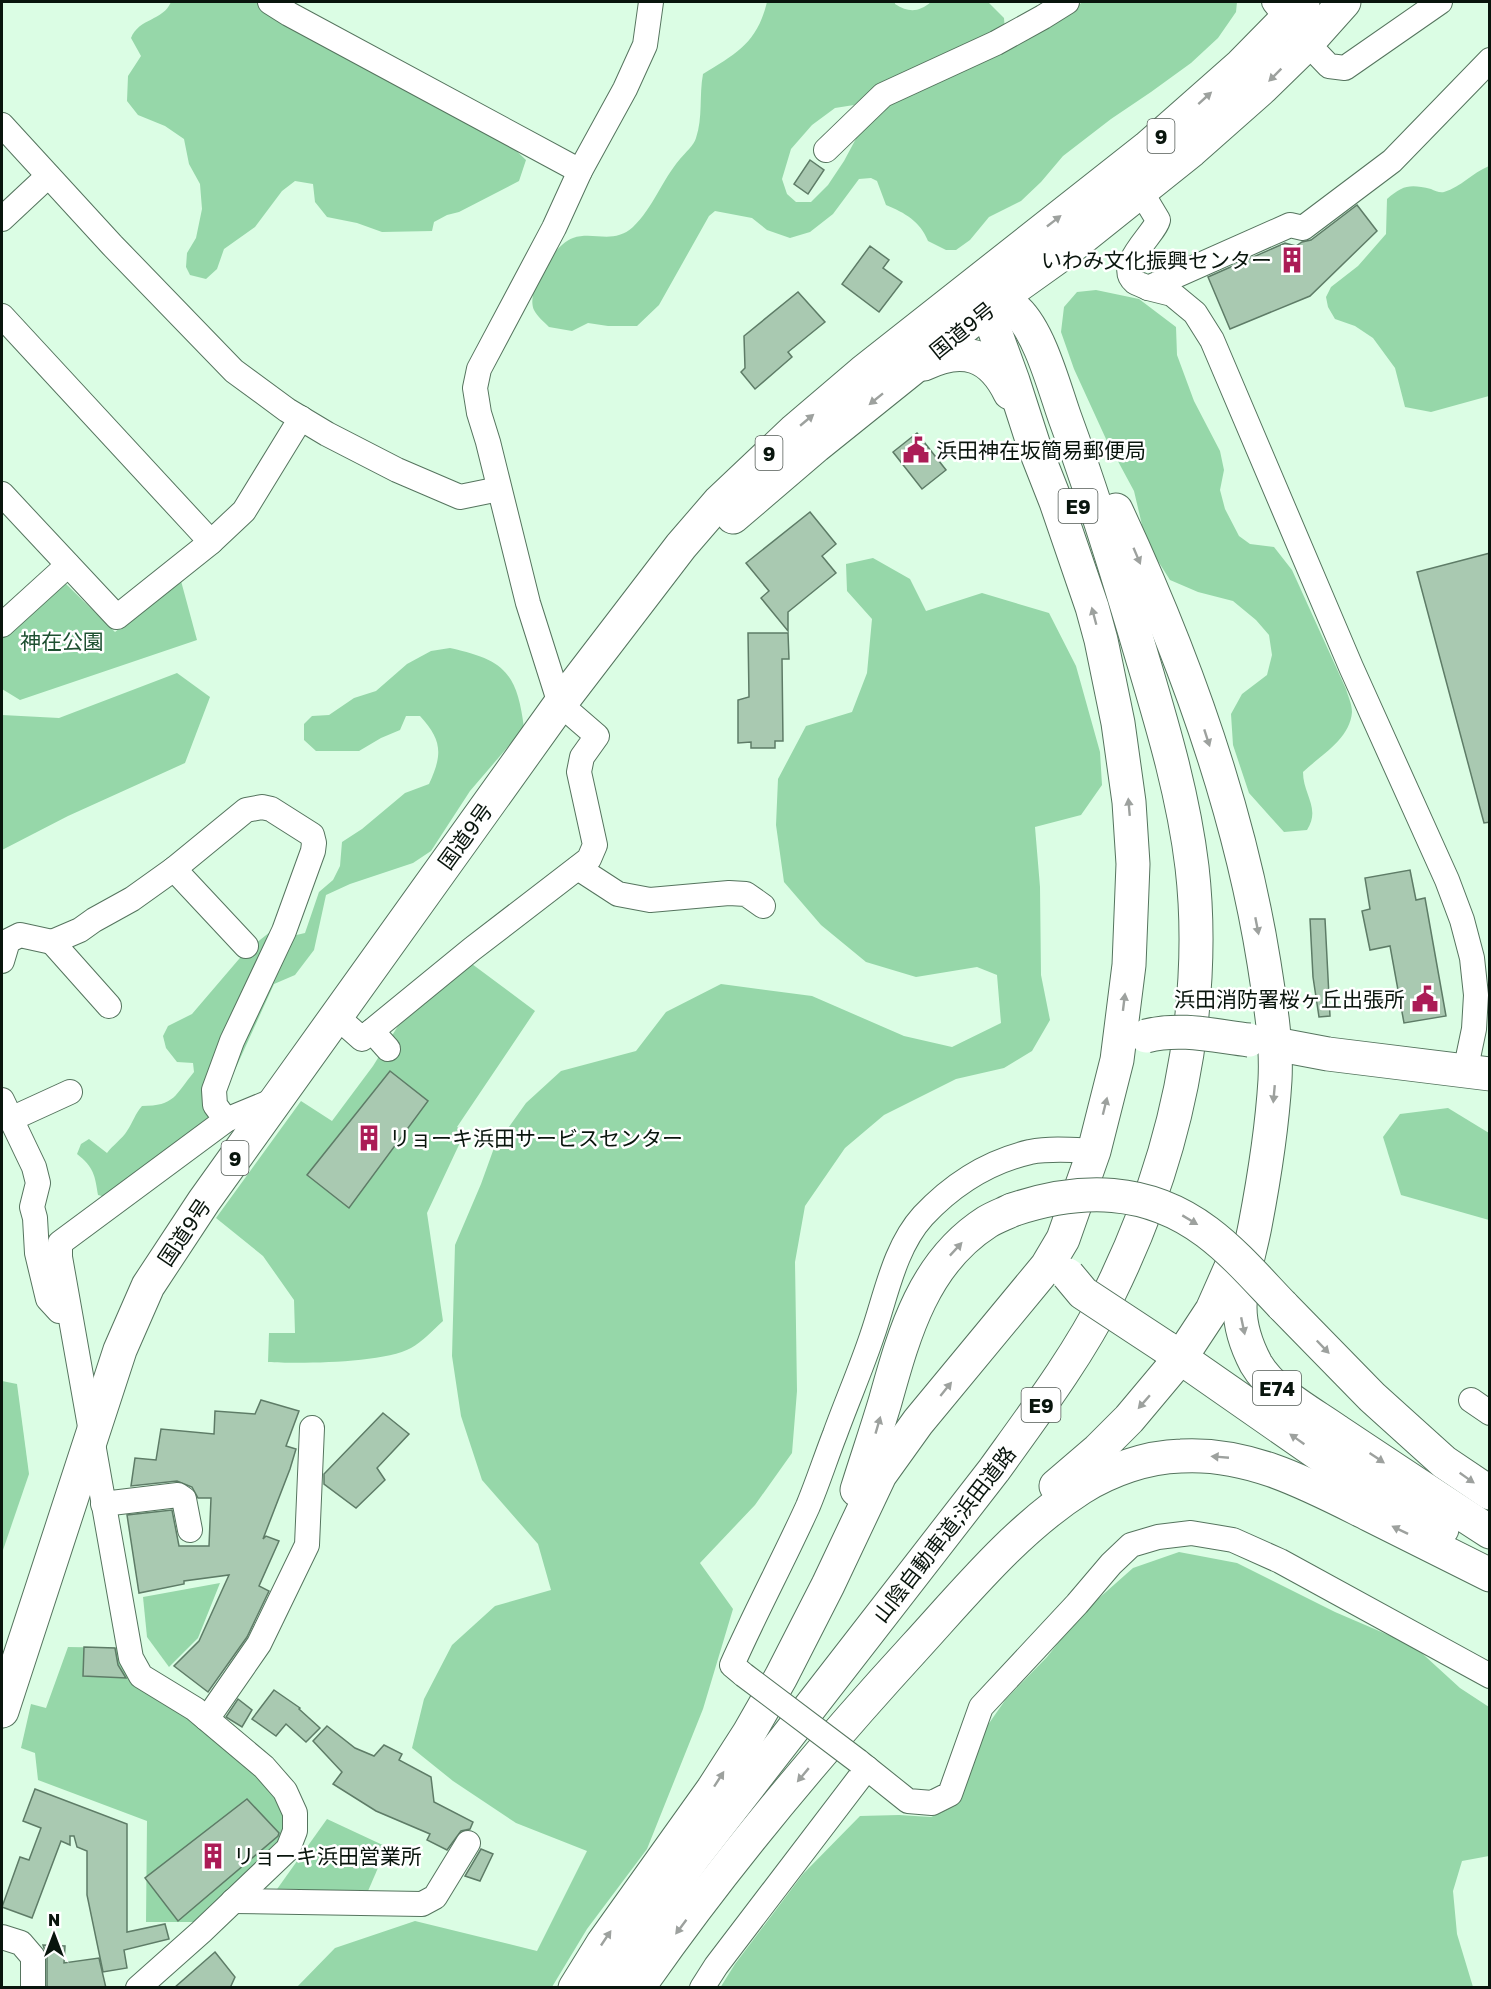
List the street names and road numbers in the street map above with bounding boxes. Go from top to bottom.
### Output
road number: 9 [1148,119,1174,153]
street label: 国道9号 [924,296,1000,364]
road number: 9 [756,436,782,470]
road number: E9 [1058,489,1098,523]
street label: 国道9号 [432,798,498,874]
road number: 9 [222,1141,248,1175]
street label: 国道9号 [152,1193,216,1271]
road number: E74 [1253,1371,1301,1405]
road number: E9 [1022,1388,1060,1422]
street label: 山陰自動車道;浜田道路 [867,1441,1021,1627]

